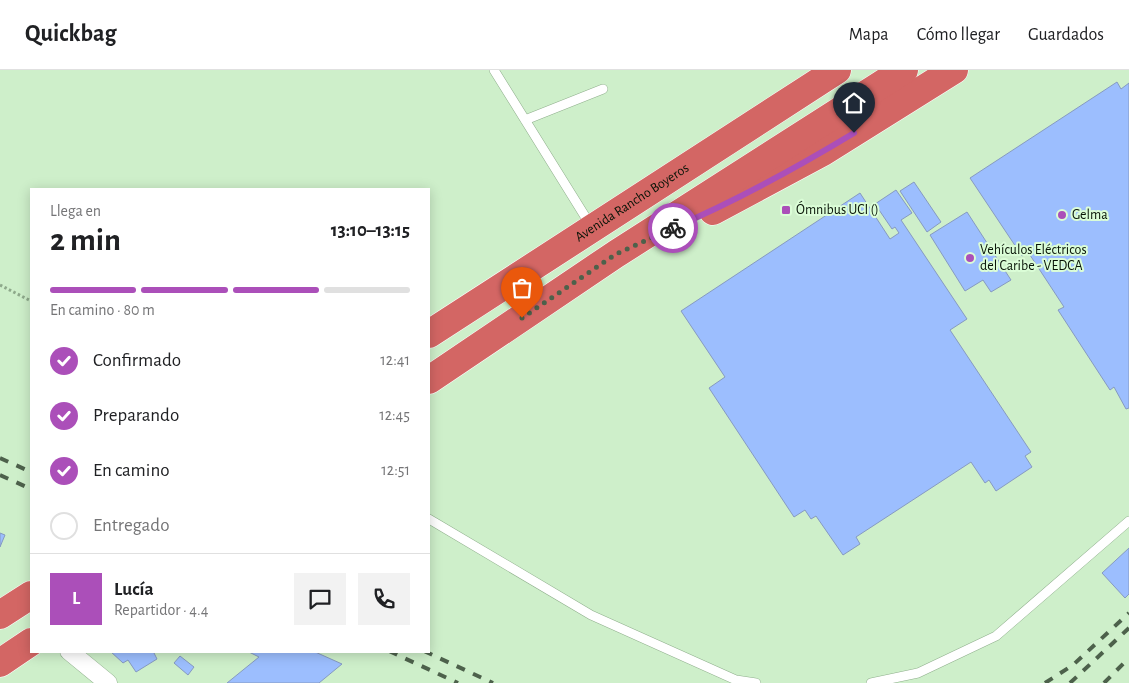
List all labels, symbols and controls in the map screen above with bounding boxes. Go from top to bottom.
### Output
text: Quickbag [25,22,117,46]
text: Mapa [849,26,889,44]
text: Cómo llegar [917,26,1000,44]
text: Guardados [1028,26,1104,44]
pin [833,82,875,133]
icon: home [840,89,868,117]
street label: Avenida Rancho Boyeros [573,161,692,244]
place label: Ómnibus UCI () [796,200,879,217]
text: Llega en [50,203,101,219]
courier [648,203,698,253]
marker: Ómnibus UCI () [780,204,792,216]
place label: Gelma [1072,208,1108,222]
marker: Gelma [1056,209,1068,221]
icon: bike [659,214,687,242]
text: 13:10–13:15 [331,221,410,240]
text: 2 min [50,224,121,256]
place label: Vehículos Eléctricos del Caribe - VEDCA [980,243,1087,273]
marker: Vehículos Eléctricos del Caribe - VEDCA [964,252,976,264]
pin [501,267,543,318]
icon: bag [508,274,536,302]
text: En camino · 80 m [50,302,155,318]
icon: check [50,347,78,375]
text: Confirmado [93,351,181,370]
text: 12:41 [380,352,410,368]
icon: check [50,402,78,430]
text: Preparando [93,406,179,425]
text: 12:45 [379,407,410,423]
icon: check [50,457,78,485]
text: En camino [93,461,170,480]
text: 12:51 [381,462,410,478]
text: Entregado [93,516,169,535]
button: chat [294,573,346,625]
button: phone [358,573,410,625]
text: Lucía [114,580,154,599]
text: L [72,589,80,608]
text: Repartidor · 4.4 [114,602,208,618]

